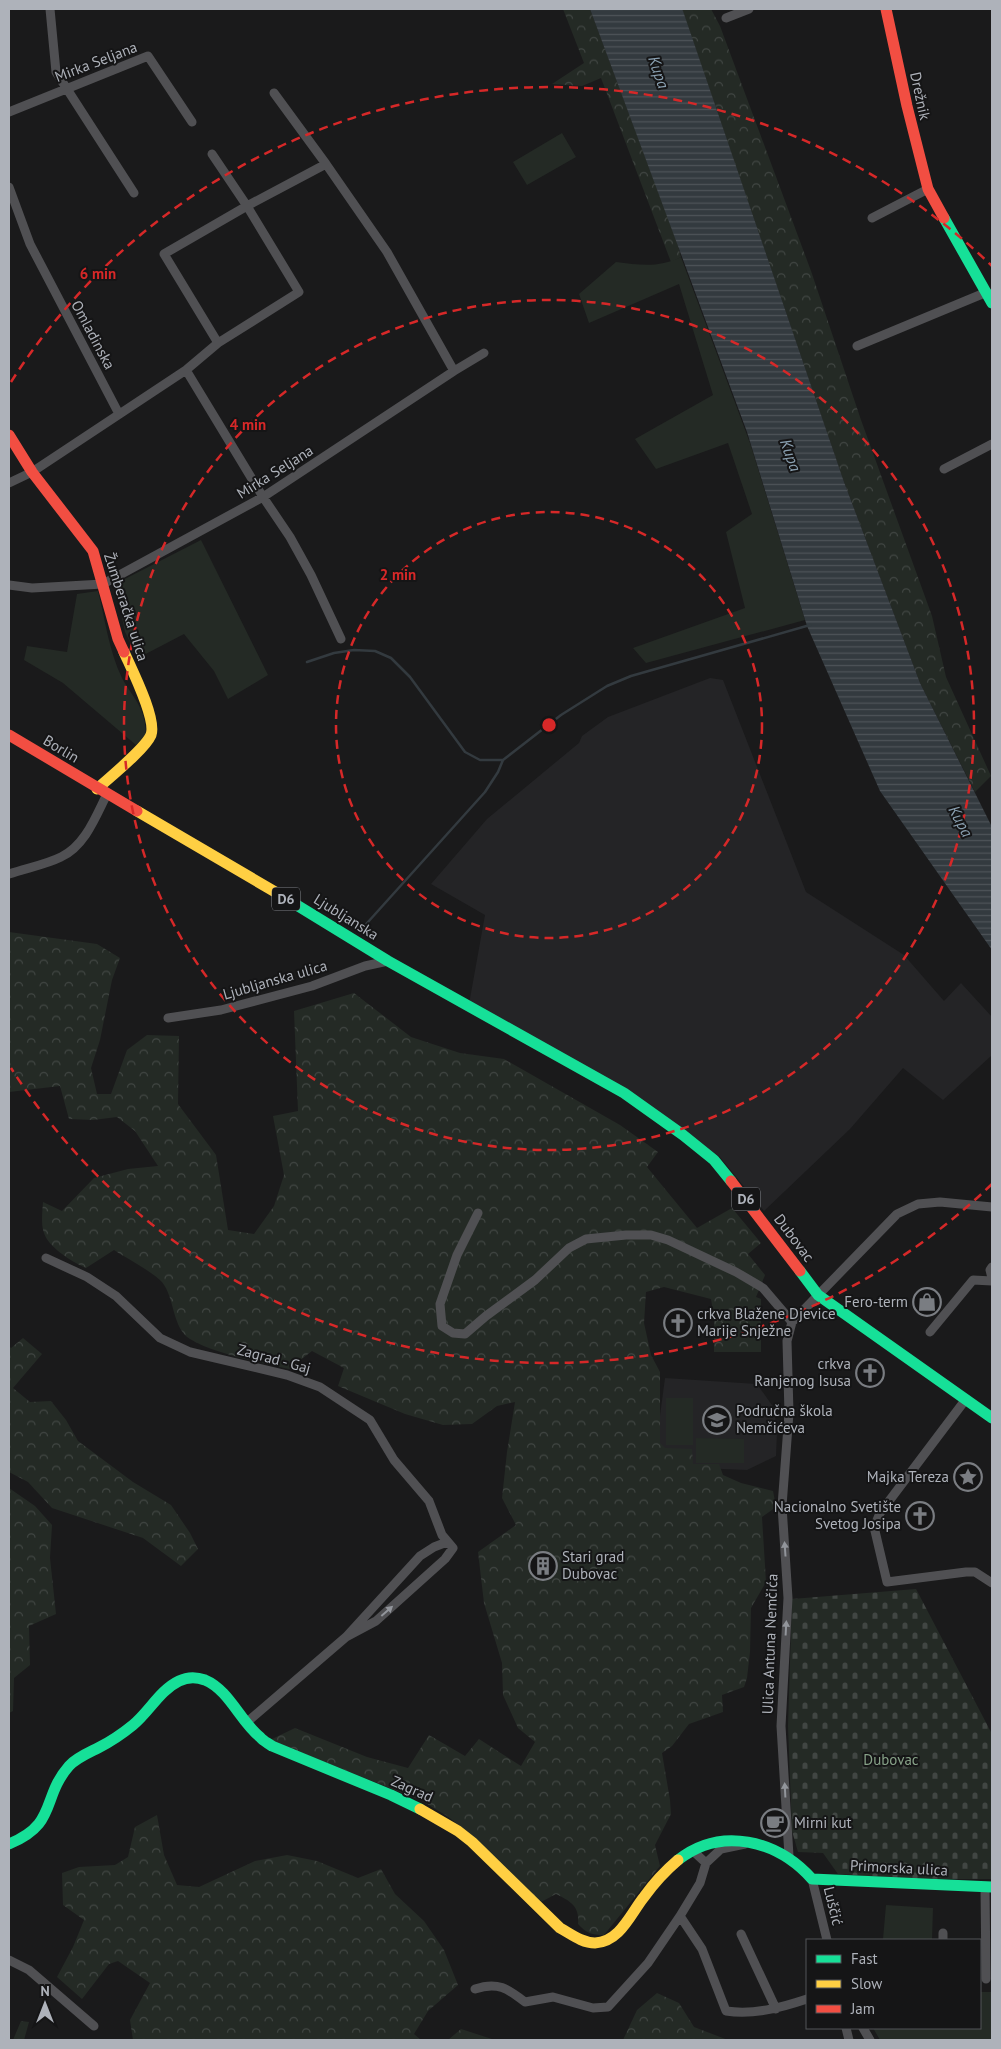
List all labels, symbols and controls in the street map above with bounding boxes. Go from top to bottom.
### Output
street label: Mirka Seljana [52,37,140,86]
water label: Kupa [644,53,674,91]
street label: Drežnik [906,70,935,122]
text: 6 min [80,264,116,283]
street label: Omladinska [67,297,120,373]
text: 4 min [230,415,266,434]
water label: Kupa [776,436,806,474]
street label: Mirka Seljana [233,441,317,503]
street label: Žumberačka ulica [100,550,153,663]
text: 2 min [380,565,416,584]
centre of rings [540,716,558,734]
street label: Borlin [40,731,83,767]
water label: Kupa [944,802,978,840]
road number: D6 [272,888,300,911]
street label: Ljubljanska [310,889,382,944]
street label: Ljubljanska ulica [221,956,329,1003]
road number: D6 [732,1188,760,1210]
street label: Dubovac [770,1210,819,1266]
shop icon: Fero-term [912,1287,942,1317]
place label: Fero-term [844,1292,908,1311]
place label: crkva Blažene Djevice Marije Snježne [697,1304,836,1340]
church icon: crkva Blažene Djevice Marije Snježne [663,1308,693,1338]
street label: Zagrad - Gaj [235,1340,313,1377]
place label: crkva Ranjenog Isusa [754,1354,851,1390]
church icon: crkva Ranjenog Isusa [855,1358,885,1388]
place label: Područna škola Nemčićeva [736,1401,833,1437]
school or university icon: Područna škola Nemčićeva [702,1405,732,1435]
place icon: Majka Tereza [953,1462,983,1492]
place label: Majka Tereza [867,1467,949,1486]
place label: Nacionalno Svetište Svetog Josipa [774,1497,901,1533]
church icon: Nacionalno Svetište Svetog Josipa [905,1501,935,1531]
one-way arrow [780,1541,788,1557]
place label: Stari grad Dubovac [562,1547,624,1583]
building icon: Stari grad Dubovac [528,1551,558,1581]
street label: Ulica Antuna Nemčića [758,1573,781,1715]
one-way arrow [380,1606,393,1617]
one-way arrow [783,1619,791,1635]
park label: Dubovac [863,1750,919,1769]
street label: Zagrad [388,1771,436,1806]
one-way arrow [781,1782,789,1798]
cafe icon: Mirni kut [760,1808,790,1838]
place label: Mirni kut [794,1813,852,1832]
street label: Primorska ulica [850,1855,948,1880]
street label: Luščić [820,1884,848,1928]
legend [806,1939,981,2029]
text: Fast [851,1949,878,1968]
text: Slow [851,1974,882,1993]
north arrow [20,1979,70,2029]
text: N [40,1982,50,2000]
text: Jam [850,1999,875,2018]

